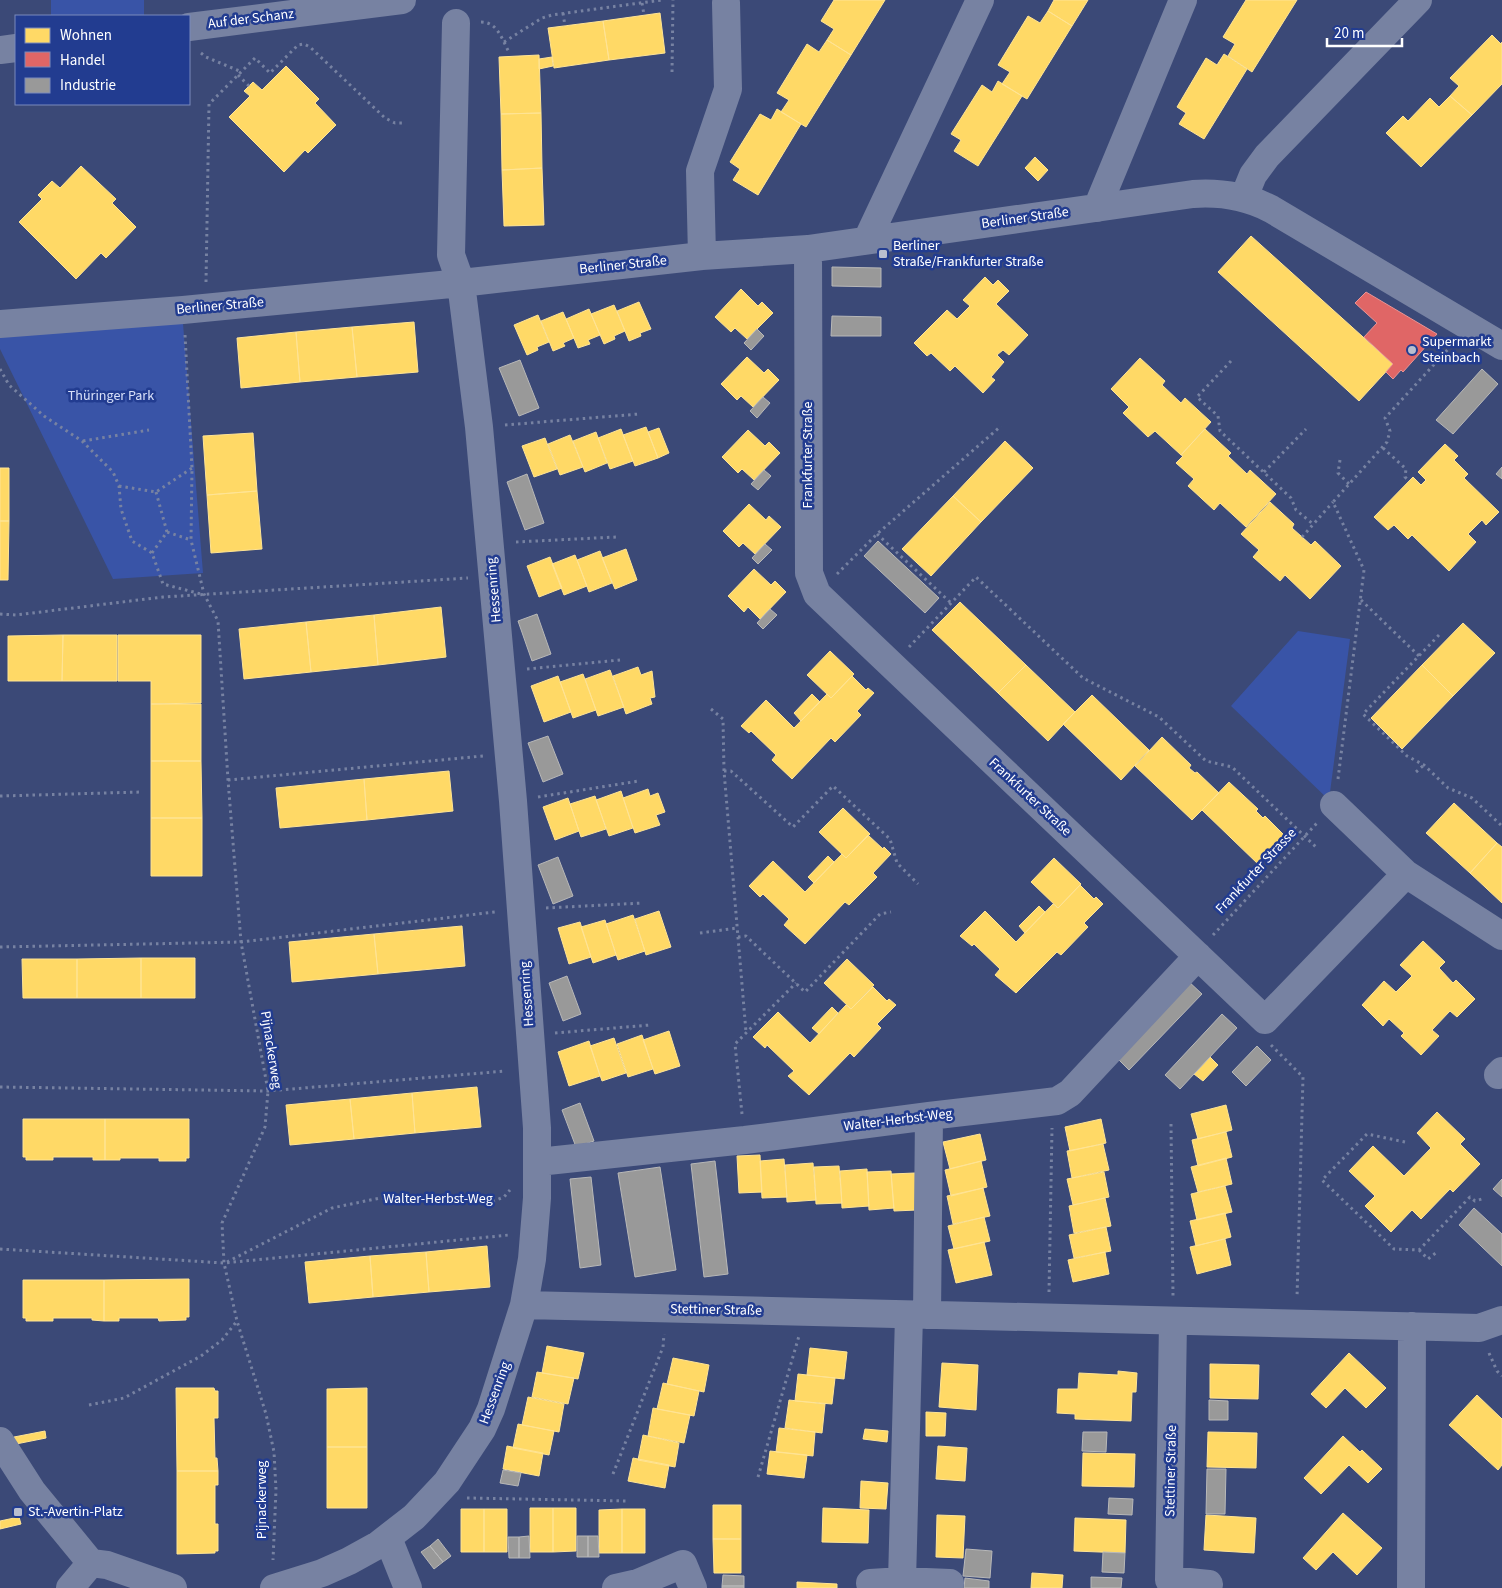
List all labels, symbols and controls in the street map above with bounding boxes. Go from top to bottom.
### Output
street label: Auf der Schanz [207,4,295,34]
legend [15,15,190,105]
scale bar [1327,15,1402,47]
text: 20 m [1334,23,1364,44]
text: Wohnen [60,25,112,46]
text: Handel [60,50,105,71]
text: Industrie [60,75,116,96]
street label: Berliner Straße [980,202,1070,234]
place label: Berliner Straße/Frankfurter Straße [893,236,1043,272]
marker: Berliner Straße/Frankfurter Straße [877,248,889,260]
street label: Berliner Straße [578,250,668,280]
street label: Berliner Straße [175,292,265,320]
place label: Supermarkt Steinbach [1422,332,1492,368]
marker: Supermarkt Steinbach [1406,344,1418,356]
park label: Thüringer Park [68,386,154,406]
street label: Frankfurter Straße [798,401,818,508]
street label: Hessenring [481,557,507,623]
street label: Frankfurter Straße [984,753,1076,841]
street label: Frankfurter Strasse [1211,824,1301,918]
street label: Hessenring [515,961,539,1027]
street label: Pijnackerweg [255,1010,287,1090]
street label: Walter-Herbst-Weg [842,1103,954,1137]
street label: Walter-Herbst-Weg [383,1189,493,1209]
street label: Stettiner Straße [670,1299,762,1321]
street label: Hessenring [474,1359,516,1427]
street label: Stettiner Straße [1160,1425,1182,1517]
street label: Pijnackerweg [252,1461,272,1539]
place label: St.-Avertin-Platz [28,1502,123,1522]
marker: St.-Avertin-Platz [12,1506,24,1518]

